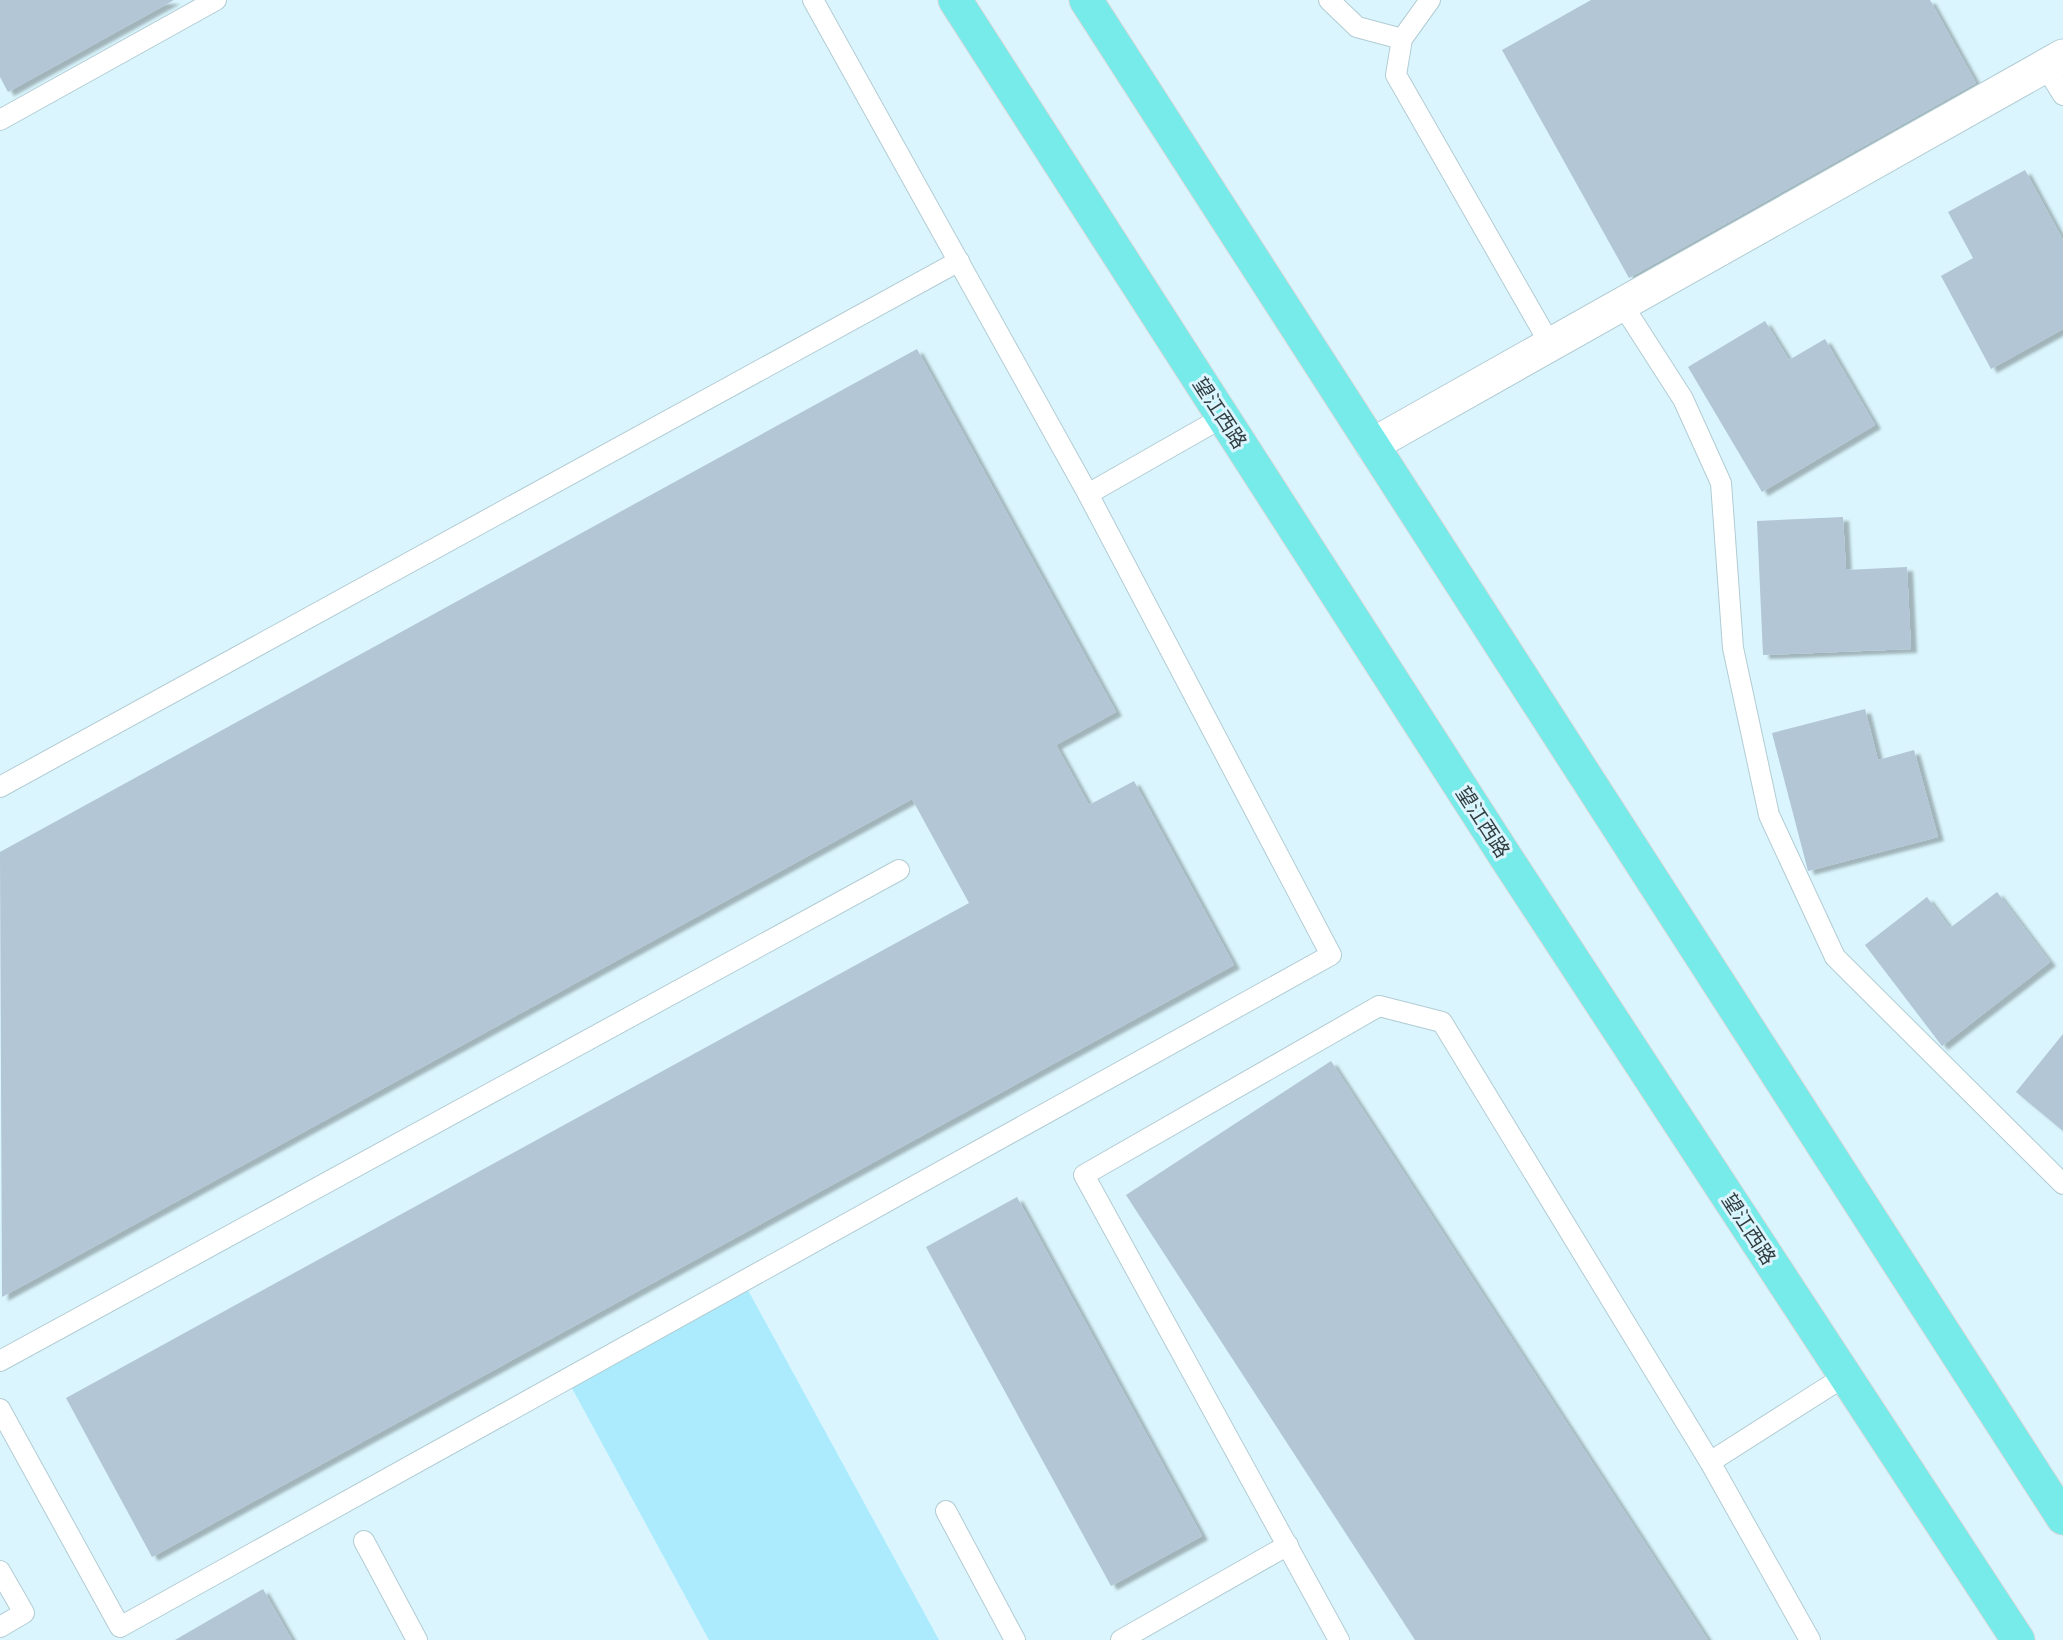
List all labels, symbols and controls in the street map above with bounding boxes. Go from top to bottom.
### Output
street label: 望江西路 [1188,373,1252,453]
street label: 望江西路 [1451,782,1515,862]
street label: 望江西路 [1717,1189,1781,1269]

